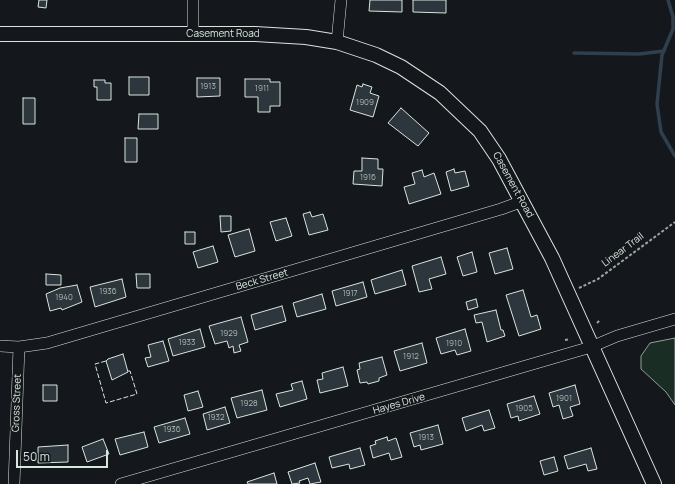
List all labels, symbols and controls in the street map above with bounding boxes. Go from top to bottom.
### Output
street label: Casement Road [186,28,260,40]
house number: 1913 [200,82,216,92]
house number: 1911 [255,84,269,94]
house number: 1909 [356,98,374,108]
street label: Casement Road [490,150,536,220]
house number: 1916 [360,173,376,183]
street label: Linear Trail [600,230,646,270]
street label: Beck Street [234,267,290,293]
house number: 1936 [99,287,117,297]
house number: 1917 [342,289,358,299]
house number: 1940 [55,293,73,303]
house number: 1929 [220,329,238,339]
house number: 1933 [179,338,195,348]
house number: 1910 [446,339,462,349]
house number: 1912 [403,352,419,362]
street label: Gross Street [10,374,24,432]
street label: Hayes Drive [372,391,426,417]
house number: 1901 [556,394,572,404]
house number: 1928 [240,399,258,409]
house number: 1905 [515,404,533,414]
house number: 1932 [207,413,225,423]
house number: 1936 [163,425,181,435]
house number: 1913 [418,433,434,443]
scale bar [18,442,110,468]
text: 50 m [23,448,50,465]

